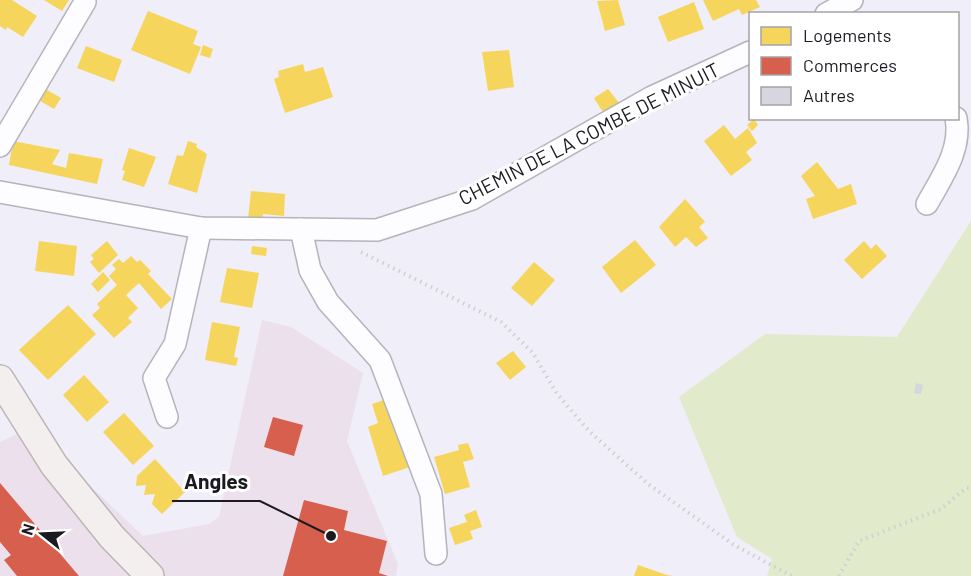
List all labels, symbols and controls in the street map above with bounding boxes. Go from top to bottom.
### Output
legend [749,12,959,120]
text: Logements [803,24,892,46]
text: Commerces [803,54,897,76]
street label: CHEMIN DE LA COMBE DE MINUIT [454,57,723,210]
text: Autres [803,84,855,106]
callout: Angles [172,462,260,501]
text: Angles [184,468,248,493]
north arrow [12,504,72,564]
text: N [17,521,38,537]

